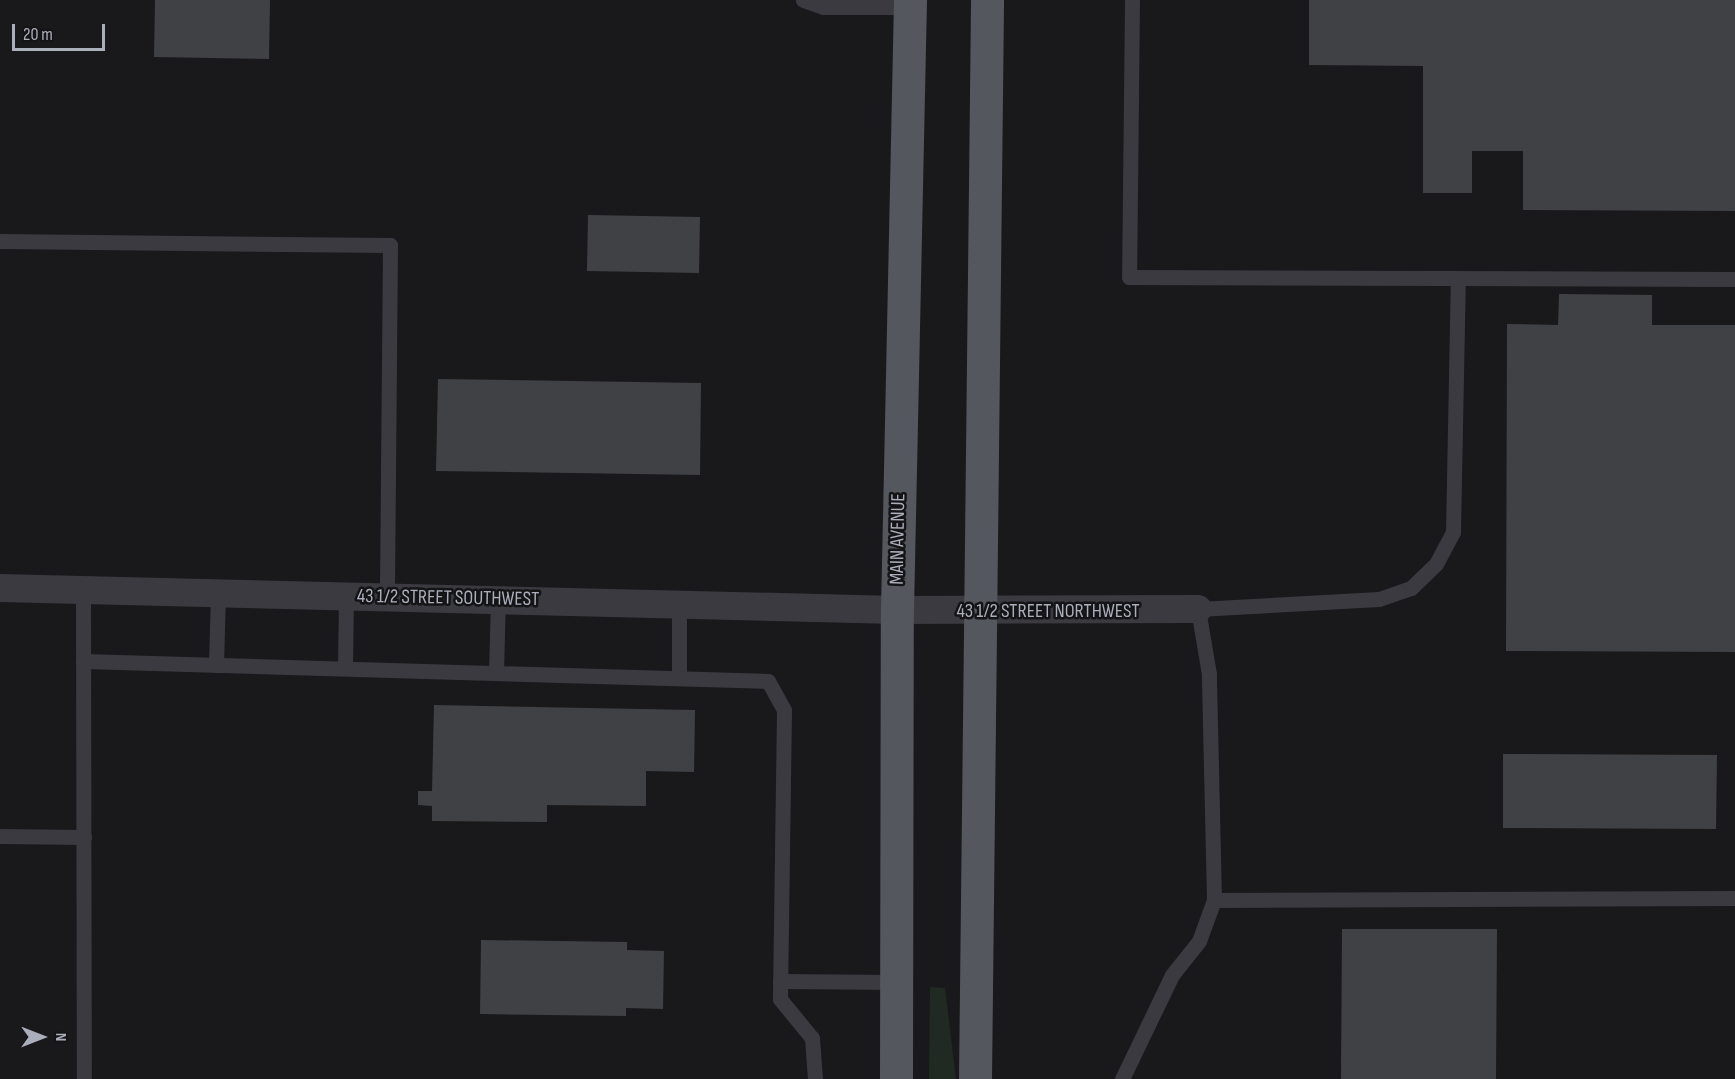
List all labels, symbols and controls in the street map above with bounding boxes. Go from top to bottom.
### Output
scale bar [15,12,108,50]
text: 20 m [23,24,53,45]
street label: MAIN AVENUE [885,493,911,585]
street label: 43 1/2 STREET SOUTHWEST [357,584,539,612]
street label: 43 1/2 STREET NORTHWEST [956,599,1140,623]
north arrow [12,1007,72,1067]
text: N [51,1033,70,1041]

